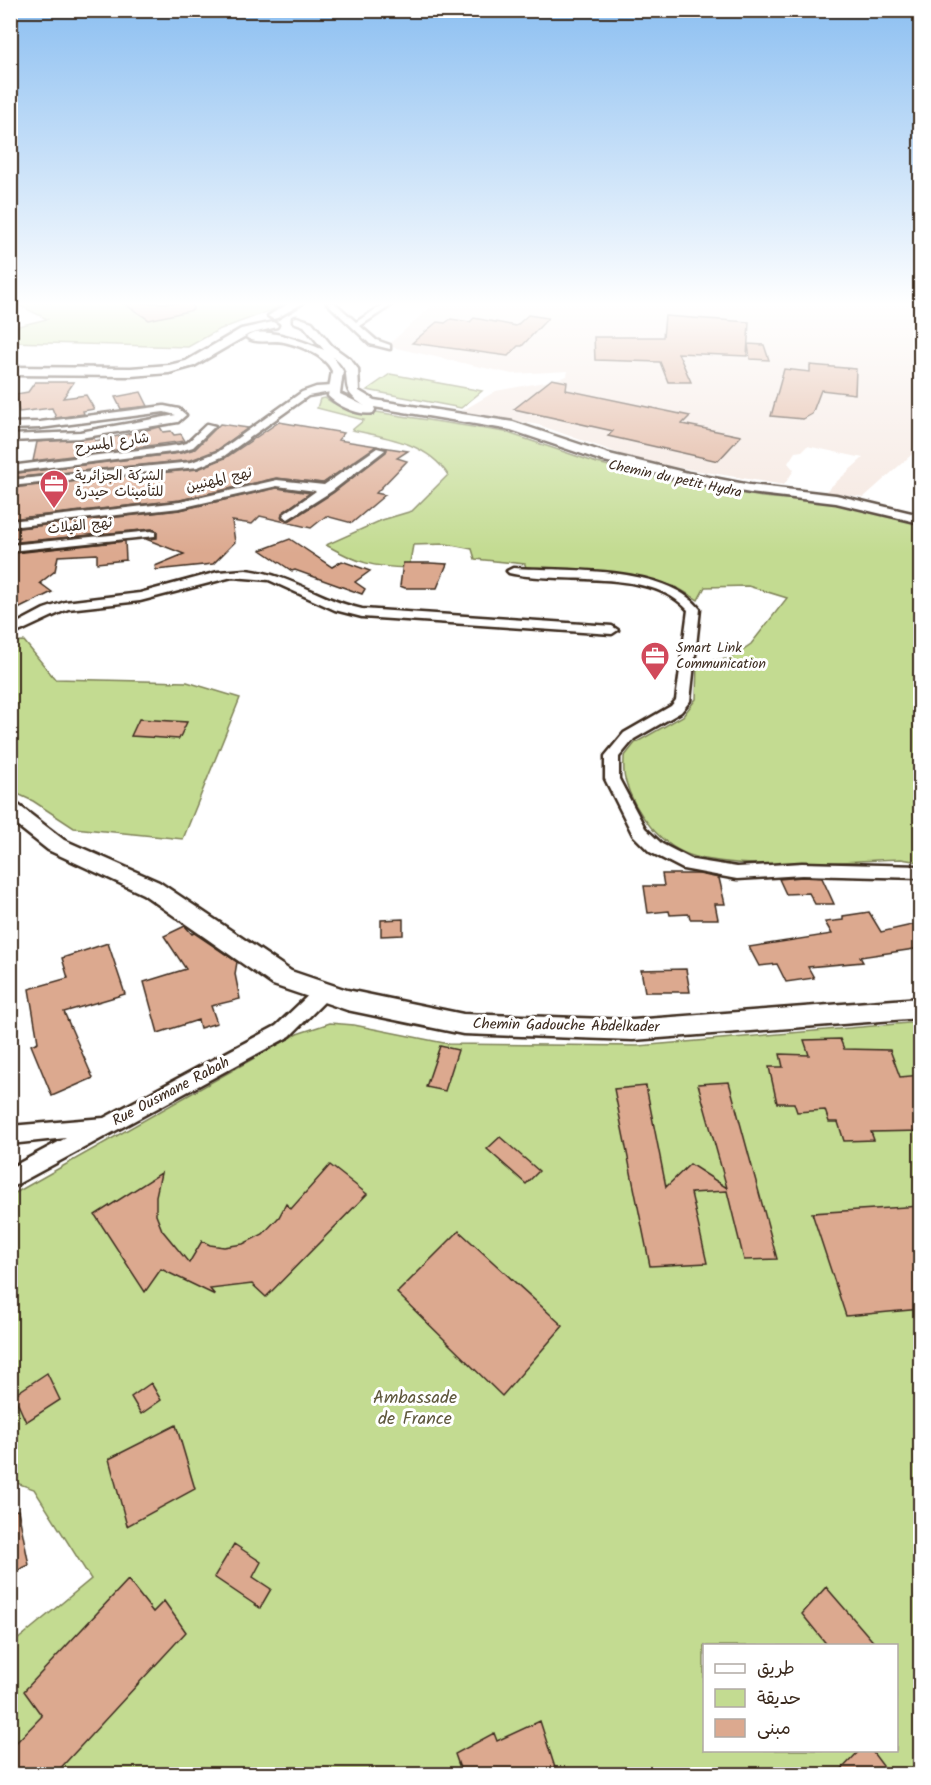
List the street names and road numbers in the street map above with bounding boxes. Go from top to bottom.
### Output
street label: شارع المسرح [74,427,150,459]
street label: Chemin du petit Hydra [606,454,744,504]
street label: نهج المهنيين [184,462,254,498]
street label: نهج الفيلات [47,512,113,540]
street label: Chemin Gadouche Abdelkader [472,1012,661,1040]
street label: Rue Ousmane Rabah [108,1051,234,1133]

